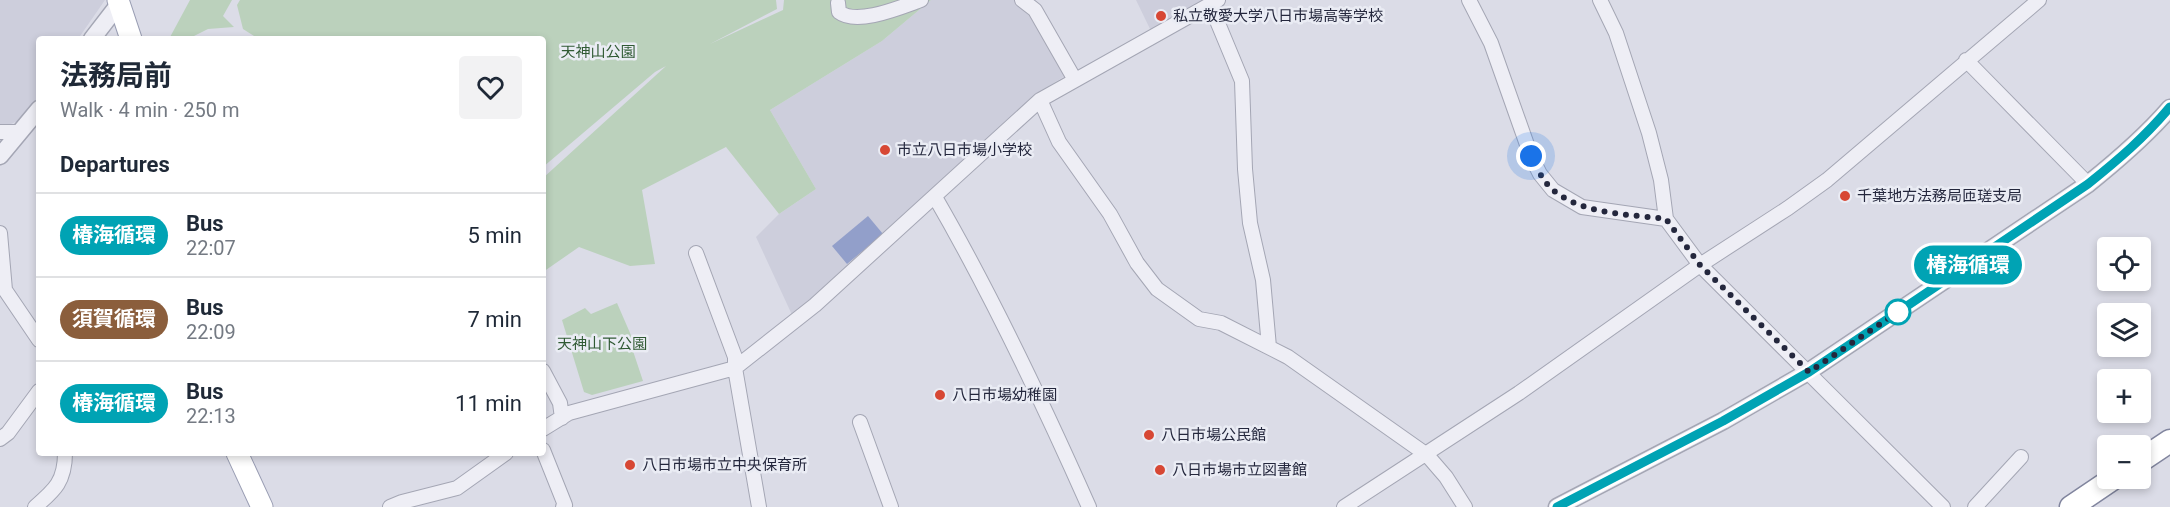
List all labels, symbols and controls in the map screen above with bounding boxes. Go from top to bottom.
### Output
place label: 私立敬愛大学八日市場高等学校 [1173,7,1383,25]
marker: 私立敬愛大学八日市場高等学校 [1154,9,1168,23]
park label: 天神山公園 [560,43,636,61]
button: heart [459,56,522,119]
text: 法務局前 [60,59,172,92]
text: Walk · 4 min · 250 m [60,98,239,122]
place label: 市立八日市場小学校 [897,141,1032,159]
your location [1516,141,1546,171]
marker: 市立八日市場小学校 [878,143,892,157]
text: Departures [60,152,170,177]
place label: 千葉地方法務局匝瑳支局 [1857,187,2022,205]
marker: 千葉地方法務局匝瑳支局 [1838,189,1852,203]
text: Bus [186,211,224,236]
text: 椿海循環 [72,223,156,247]
text: 5 min [467,223,522,248]
text: 22:07 [186,236,236,260]
map controls [2097,237,2151,489]
button: locate [2097,237,2151,291]
line badge: 椿海循環 [1926,246,2010,284]
text: 椿海循環 [1926,253,2010,277]
text: Bus [186,295,224,320]
unlabelled marker [1885,299,1911,325]
button: layers [2097,303,2151,357]
text: 須賀循環 [72,307,156,331]
text: 7 min [467,307,522,332]
text: 22:09 [186,320,236,344]
park label: 天神山下公園 [557,335,647,353]
button: + [2097,369,2151,423]
text: Bus [186,379,224,404]
place label: 八日市場幼稚園 [952,386,1057,404]
marker: 八日市場幼稚園 [933,388,947,402]
text: 椿海循環 [72,391,156,415]
text: 11 min [455,391,522,416]
text: 22:13 [186,404,236,428]
place label: 八日市場公民館 [1161,426,1266,444]
marker: 八日市場公民館 [1142,428,1156,442]
button: − [2097,435,2151,489]
place label: 八日市場市立中央保育所 [642,456,807,474]
marker: 八日市場市立中央保育所 [623,458,637,472]
place label: 八日市場市立図書館 [1172,461,1307,479]
marker: 八日市場市立図書館 [1153,463,1167,477]

